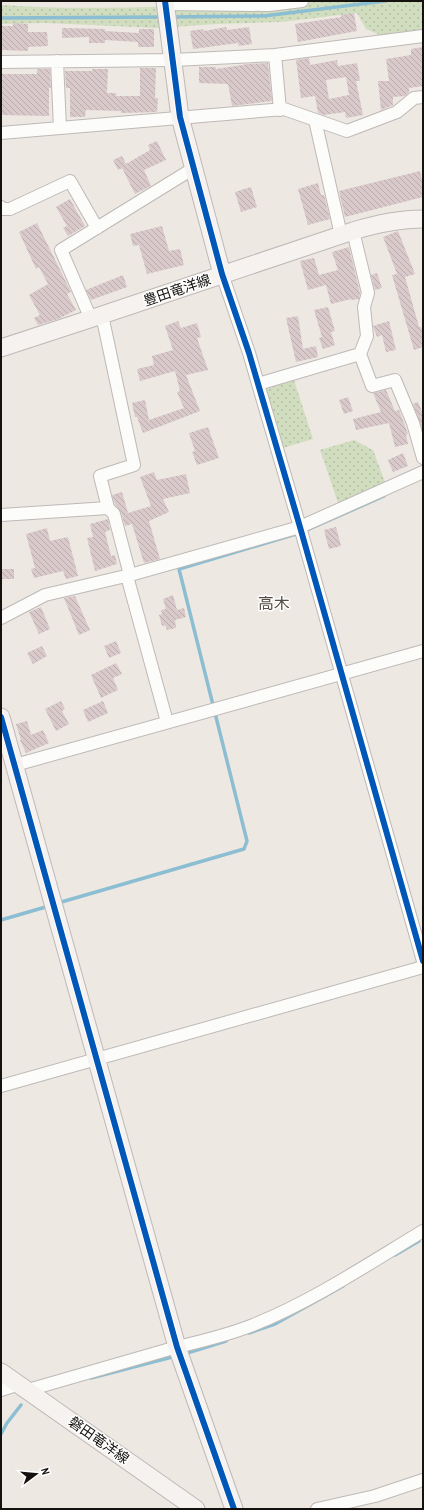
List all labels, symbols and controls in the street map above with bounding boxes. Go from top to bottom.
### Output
street label: 豊田竜洋線 [141,270,213,310]
district label: 高木 [258,592,290,614]
street label: 磐田竜洋線 [65,1413,133,1467]
north arrow [16,1454,56,1494]
text: N [38,1466,53,1476]

